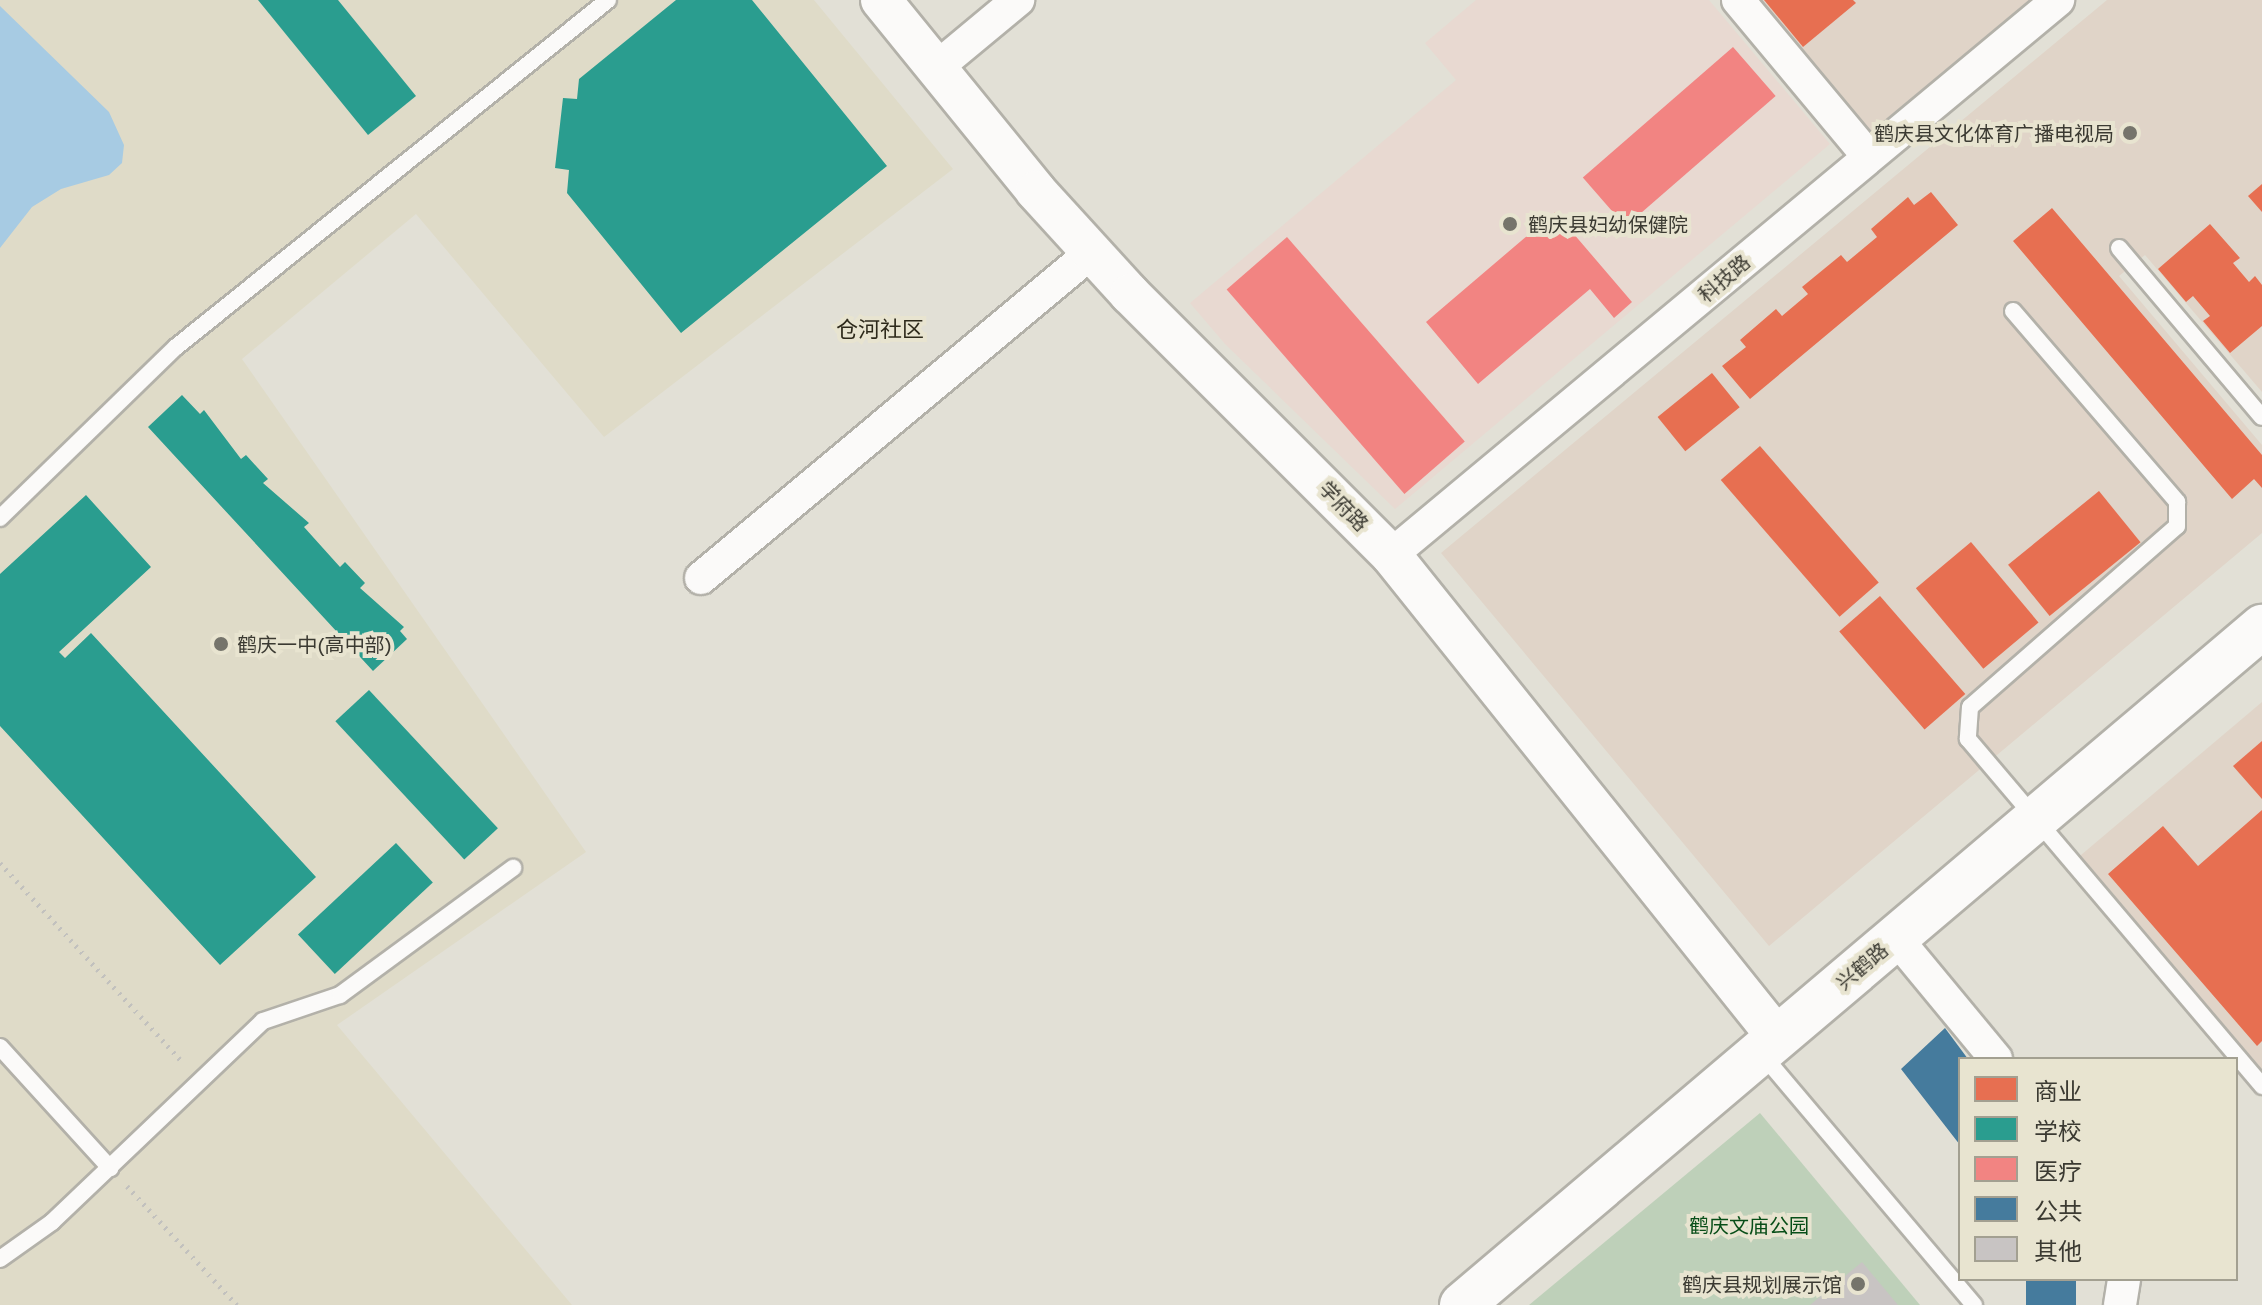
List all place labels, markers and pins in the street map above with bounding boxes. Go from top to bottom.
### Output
place label: 鹤庆县文化体育广播电视局 [1874,121,2114,145]
marker: 鹤庆县文化体育广播电视局 [2121,124,2139,142]
place label: 鹤庆县妇幼保健院 [1528,212,1688,236]
marker: 鹤庆县妇幼保健院 [1499,213,1521,235]
place label: 鹤庆一中(高中部) [237,632,392,656]
marker: 鹤庆一中(高中部) [212,635,230,653]
place label: 鹤庆县规划展示馆 [1682,1272,1842,1296]
marker: 鹤庆县规划展示馆 [1849,1275,1867,1293]

